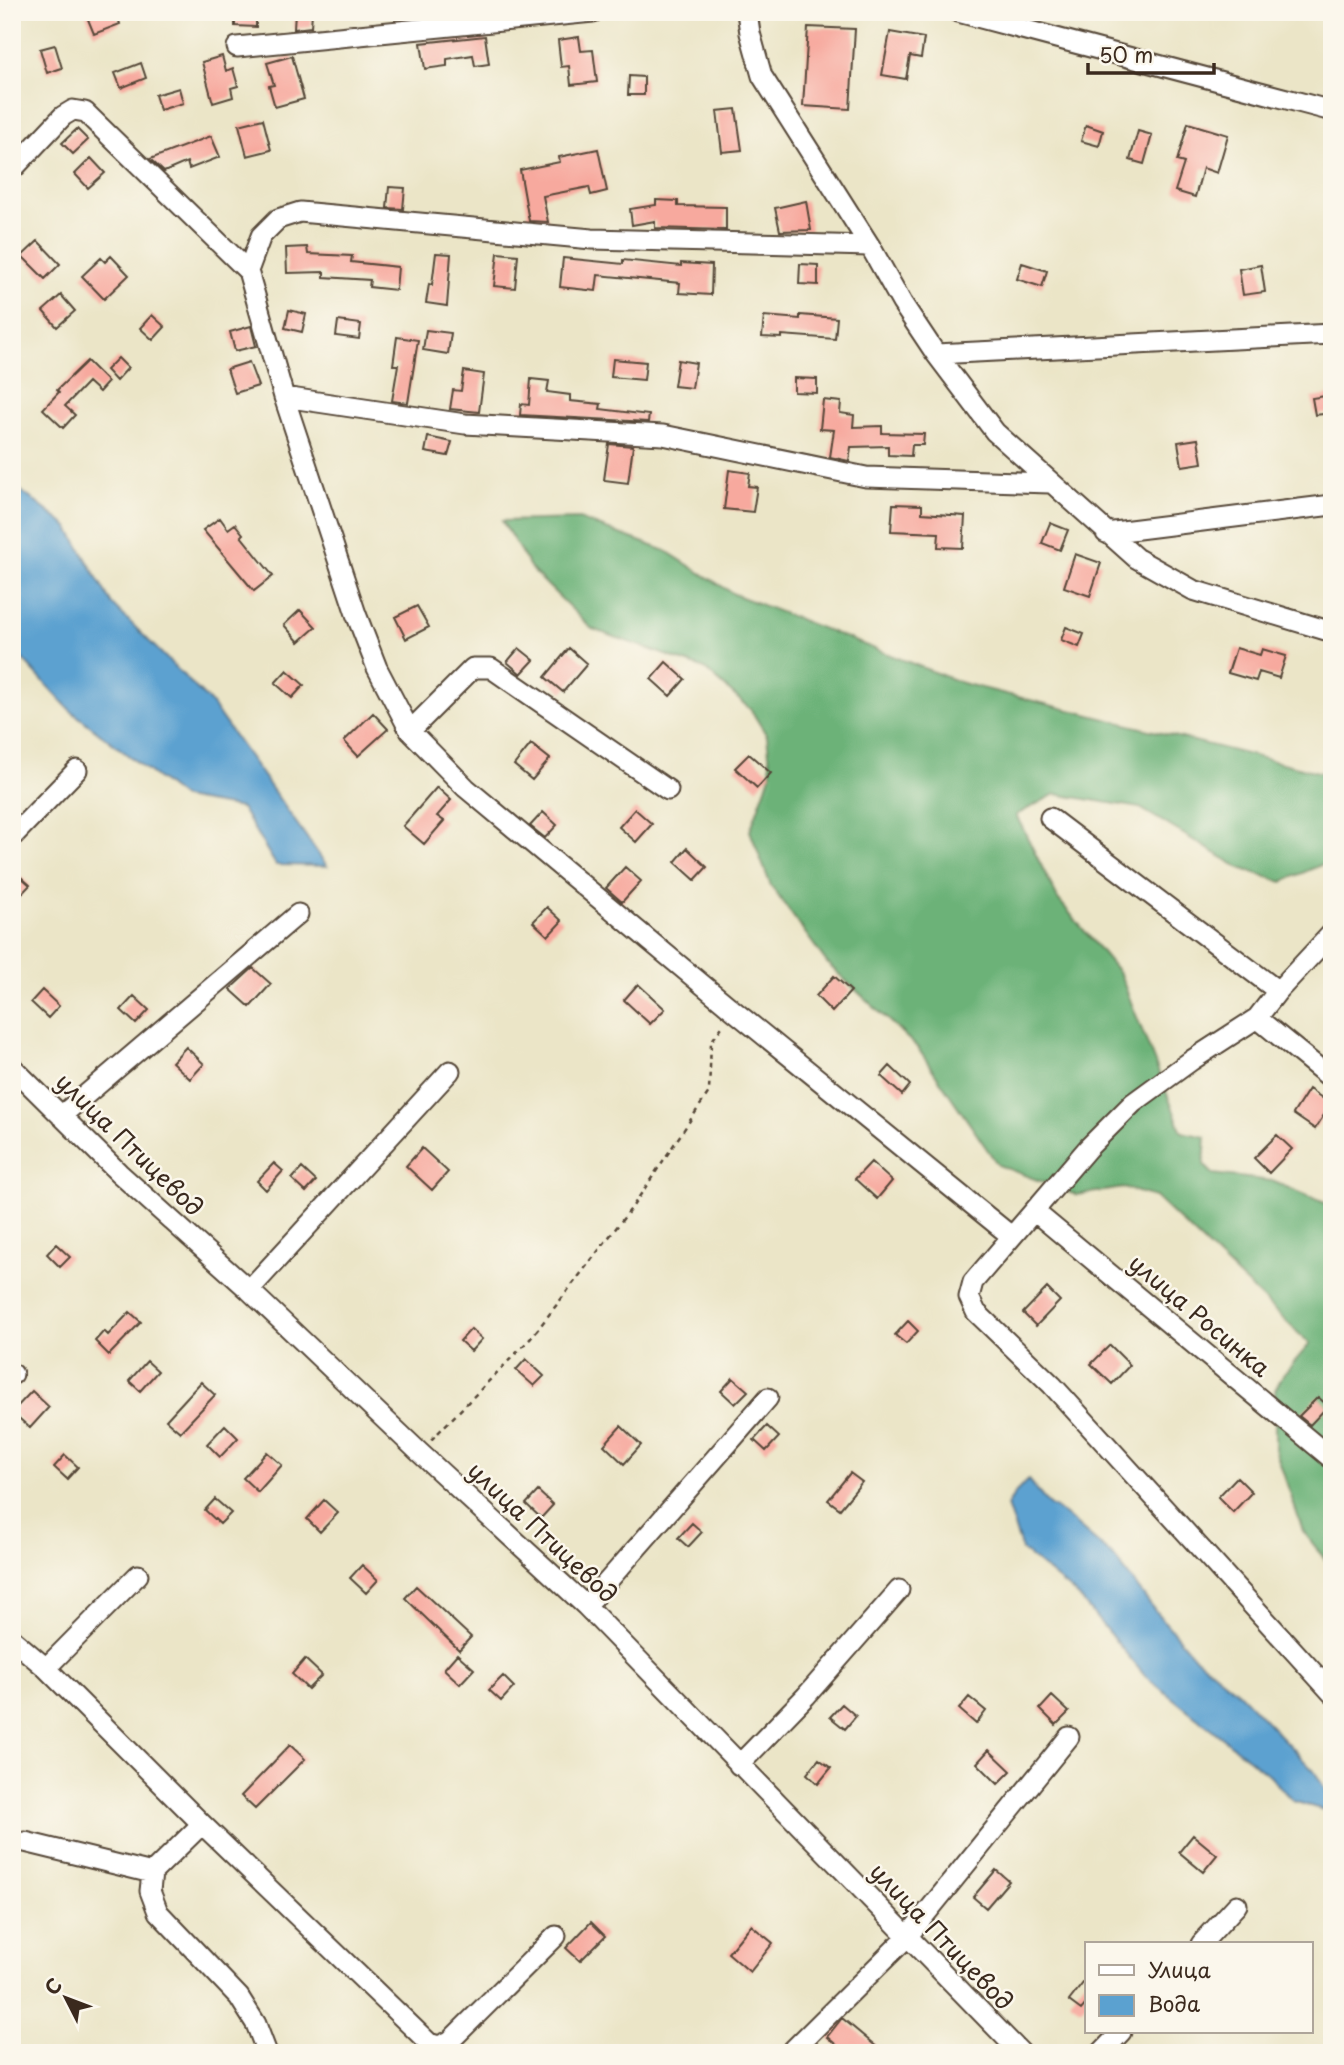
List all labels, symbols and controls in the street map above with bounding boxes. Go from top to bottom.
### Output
scale bar [1088,32,1214,76]
text: 50 m [1099,38,1153,70]
street label: улица Птицевод [48,1063,213,1224]
street label: улица Росинка [1122,1244,1279,1385]
street label: улица Птицевод [460,1452,626,1611]
street label: улица Птицевод [862,1853,1023,2018]
legend [1085,1942,1312,2034]
text: Улица [1148,1953,1211,1985]
north arrow [32,1964,102,2034]
text: С [37,1971,68,2001]
text: Вода [1148,1987,1200,2019]

